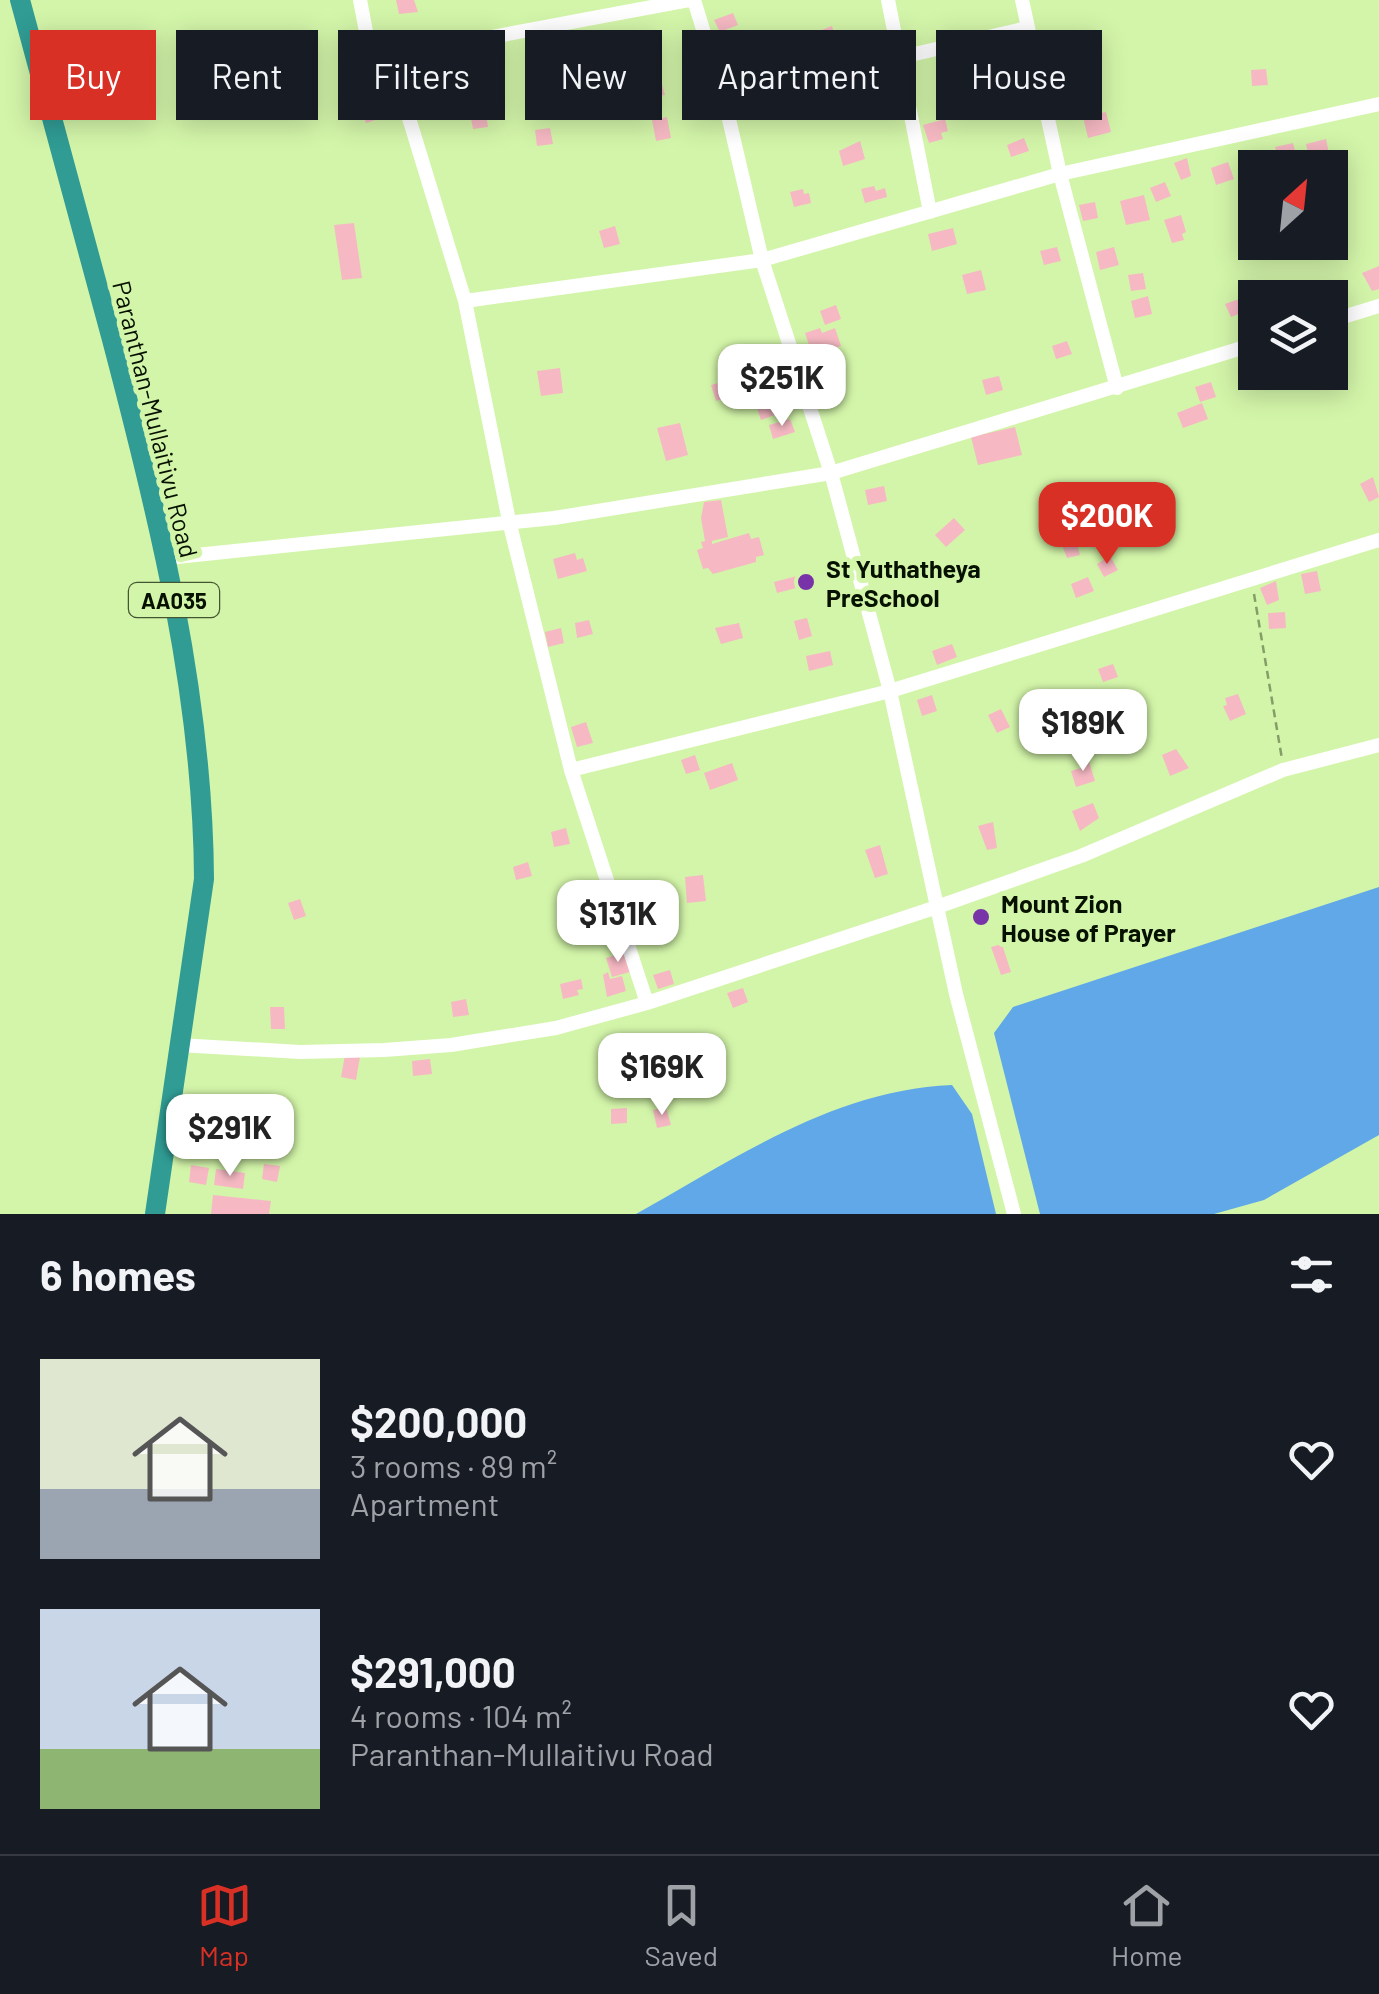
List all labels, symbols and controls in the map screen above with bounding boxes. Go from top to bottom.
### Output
chip: Buy [30,30,156,120]
chip: Rent [176,30,318,120]
chip: Filters [338,30,505,120]
chip: New [525,30,662,120]
chip: Apartment [682,30,916,120]
chip: House [936,30,1102,120]
north arrow [1238,150,1348,260]
map controls [1238,150,1348,390]
street label: Paranthan-Mullaitivu Road [107,277,205,561]
button: layers [1238,280,1348,390]
pin: $251K [712,344,852,429]
text: $251K [740,357,824,395]
pin: $200K [1037,482,1177,567]
text: $200K [1061,495,1153,533]
place label: St Yuthatheya PreSchool [826,553,981,612]
marker: St Yuthatheya PreSchool [795,571,817,593]
road number: AA035 [129,583,219,617]
pin: $189K [1013,689,1153,774]
text: $189K [1041,702,1125,740]
pin: $131K [548,880,688,965]
place label: Mount Zion House of Prayer [1001,888,1176,947]
text: $131K [579,893,657,931]
marker: Mount Zion House of Prayer [970,906,992,928]
pin: $169K [592,1033,732,1118]
text: $169K [620,1046,704,1084]
pin: $291K [160,1094,300,1179]
text: $291K [188,1107,272,1145]
icon: filters [1284,1247,1339,1302]
text: 6 homes [40,1249,196,1299]
text: $200,000 [350,1396,527,1446]
icon: home [120,1399,240,1519]
icon: heart [1284,1432,1339,1487]
text: 3 rooms · 89 m² [350,1446,557,1484]
text: Apartment [350,1484,499,1522]
text: $291,000 [350,1646,516,1696]
icon: home [120,1649,240,1769]
icon: heart [1284,1682,1339,1737]
text: 4 rooms · 104 m² [350,1696,572,1734]
text: Paranthan-Mullaitivu Road [350,1734,714,1772]
tab: Map [197,1878,252,1972]
tab: Saved [645,1878,718,1972]
tab: Home [1111,1878,1182,1972]

